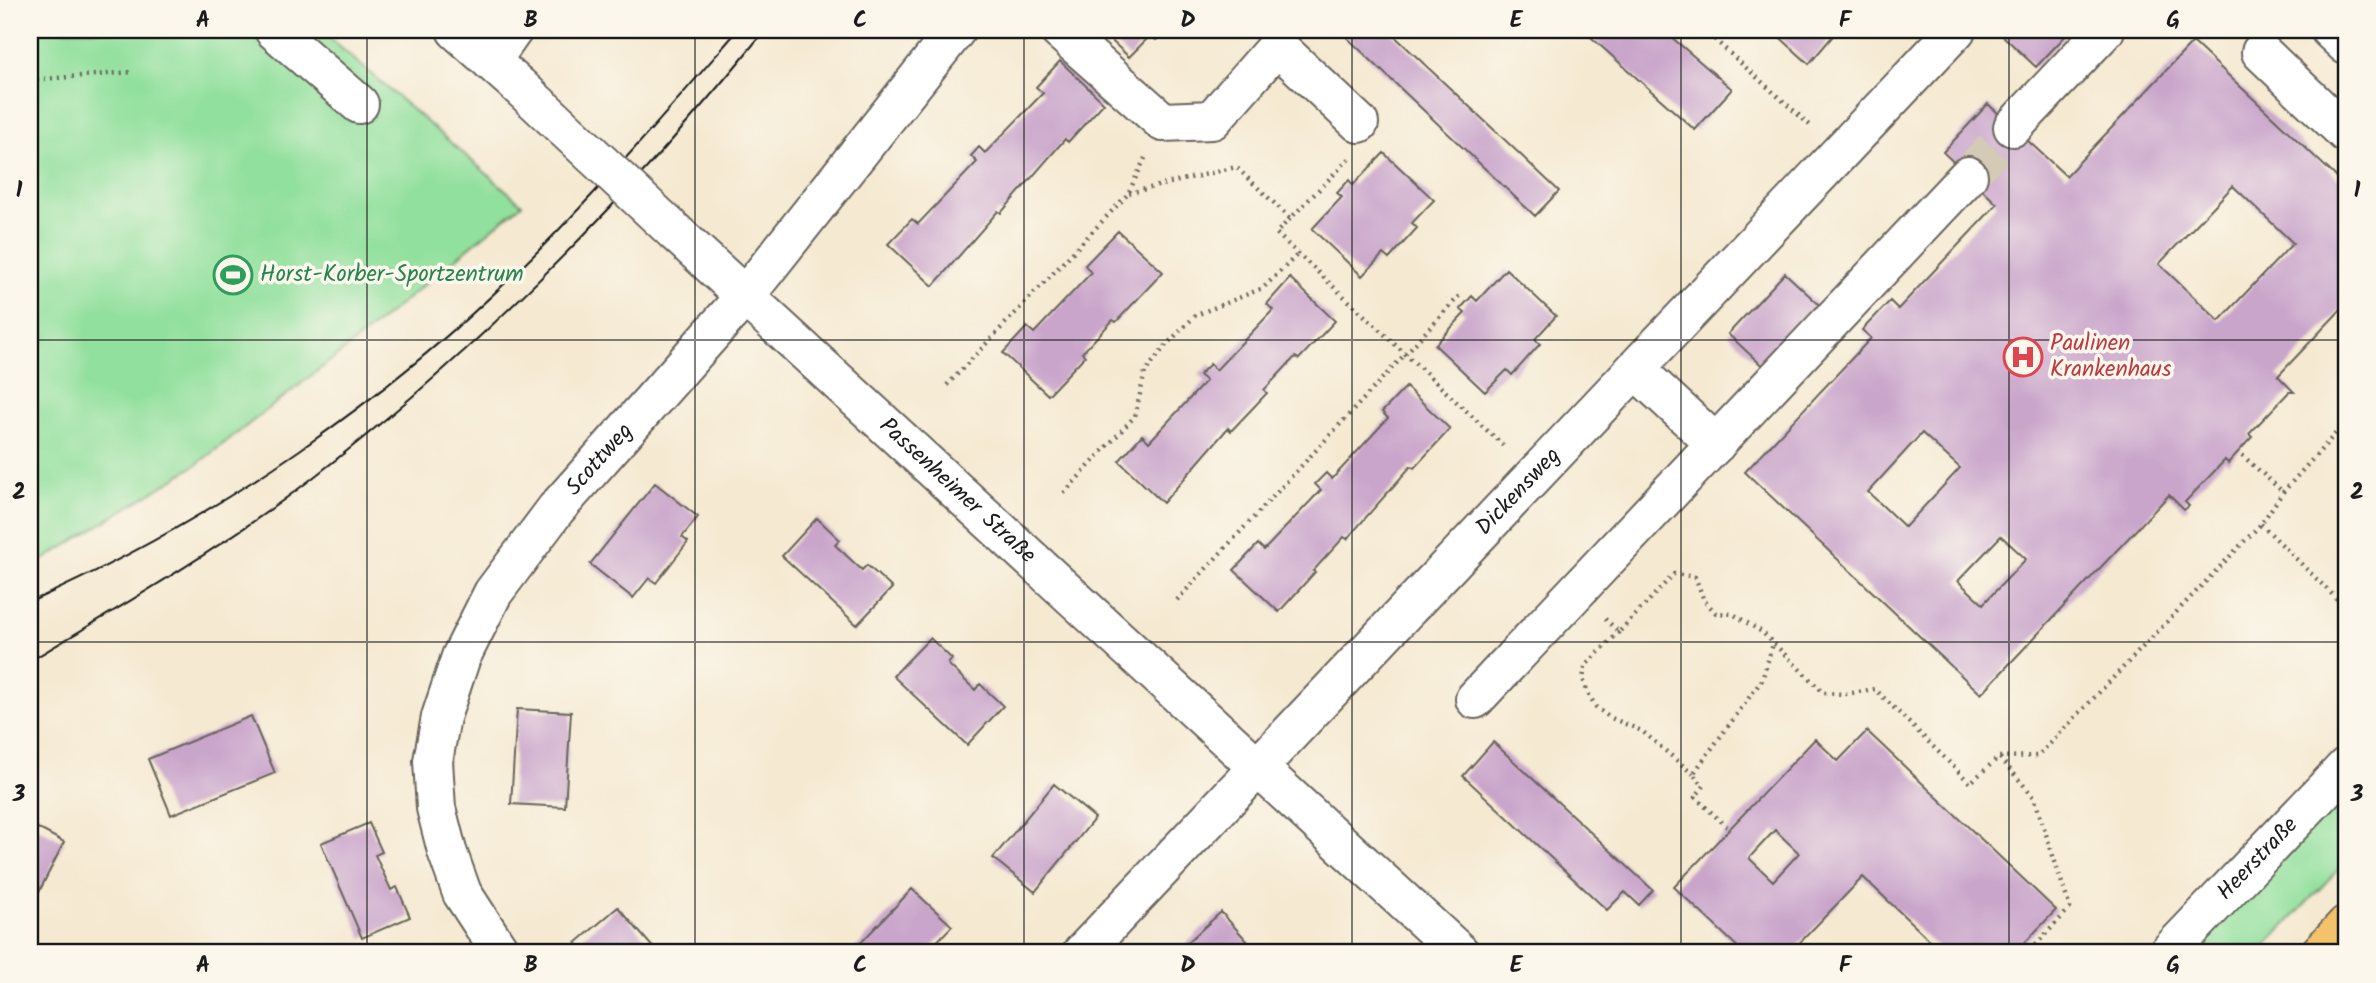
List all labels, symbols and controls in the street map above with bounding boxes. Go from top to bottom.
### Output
text: A [196,3,210,39]
text: B [524,3,538,39]
text: C [853,3,867,39]
text: D [1180,3,1196,39]
text: E [1510,3,1524,39]
text: F [1839,3,1853,39]
text: G [2166,3,2180,39]
text: 1 [16,173,23,209]
text: 1 [2354,173,2361,209]
sports icon: Horst-Korber-Sportzentrum [212,254,254,296]
place label: Horst-Korber-Sportzentrum [260,257,524,293]
place label: Paulinen Krankenhaus [2050,326,2172,388]
hospital icon: Paulinen Krankenhaus [2002,336,2044,378]
street label: Passenheimer Straße [870,409,1044,573]
street label: Scottweg [557,415,642,504]
street label: Dickensweg [1468,439,1570,544]
text: 2 [12,475,26,511]
text: 2 [2350,475,2364,511]
text: 3 [12,777,26,813]
text: 3 [2350,777,2364,813]
street label: Heerstraße [2209,809,2307,909]
text: A [196,948,210,983]
text: B [524,948,538,983]
text: C [853,948,867,983]
text: D [1180,948,1196,983]
text: E [1510,948,1524,983]
text: F [1839,948,1853,983]
text: G [2166,948,2180,983]

